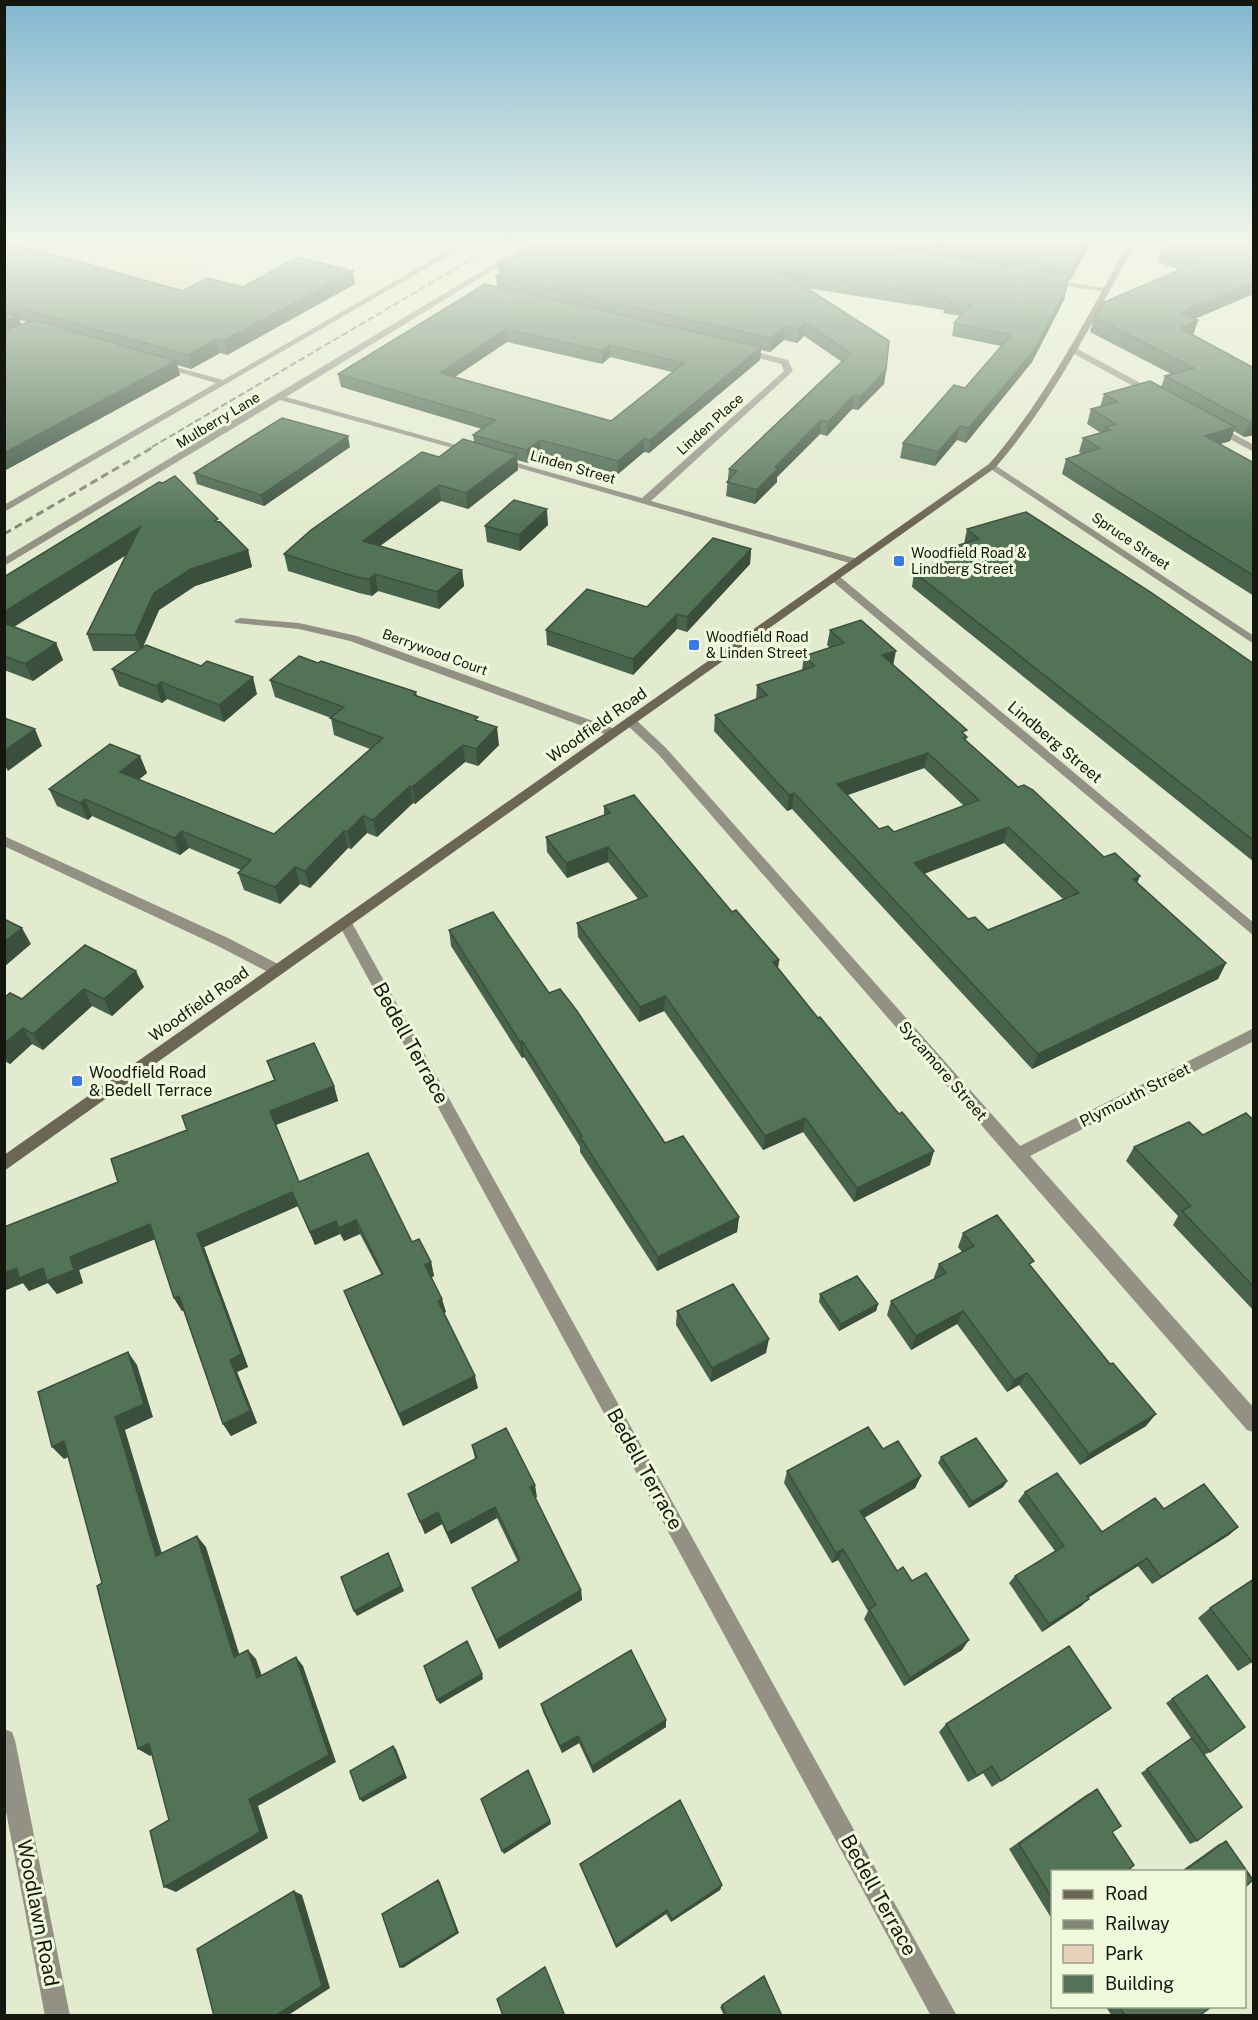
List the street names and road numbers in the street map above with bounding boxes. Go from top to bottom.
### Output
street label: Mulberry Lane [173,389,263,451]
street label: Linden Place [674,390,747,458]
street label: Linden Street [528,447,618,487]
street label: Spruce Street [1089,509,1173,573]
street label: Berrywood Court [380,626,490,678]
street label: Woodfield Road [544,684,650,766]
street label: Lindberg Street [1004,697,1106,787]
street label: Woodfield Road [146,963,252,1045]
street label: Bedell Terrace [368,978,454,1108]
street label: Sycamore Street [895,1017,991,1125]
street label: Plymouth Street [1077,1059,1193,1131]
street label: Bedell Terrace [602,1404,688,1534]
street label: Bedell Terrace [836,1830,922,1960]
street label: Woodlawn Road [12,1838,64,1988]

